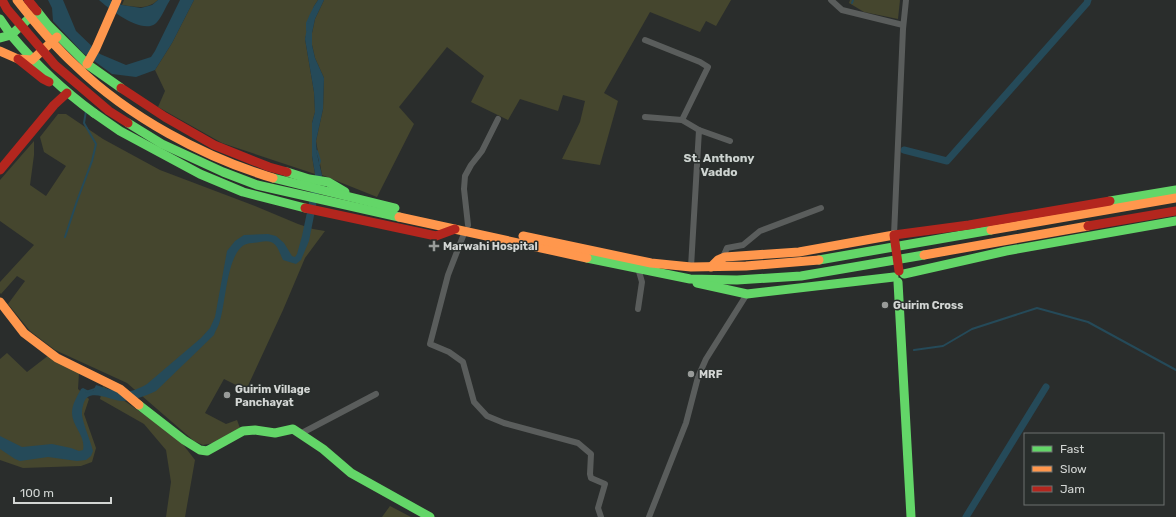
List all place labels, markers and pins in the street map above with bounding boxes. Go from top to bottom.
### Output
marker: Marwahi Hospital [428,240,440,252]
place label: Marwahi Hospital [443,240,538,253]
place label: Guirim Cross [893,299,963,312]
marker: Guirim Cross [880,300,890,310]
place label: MRF [699,368,723,381]
marker: MRF [686,369,696,379]
place label: Guirim Village Panchayat [235,383,311,409]
marker: Guirim Village Panchayat [222,390,232,400]

